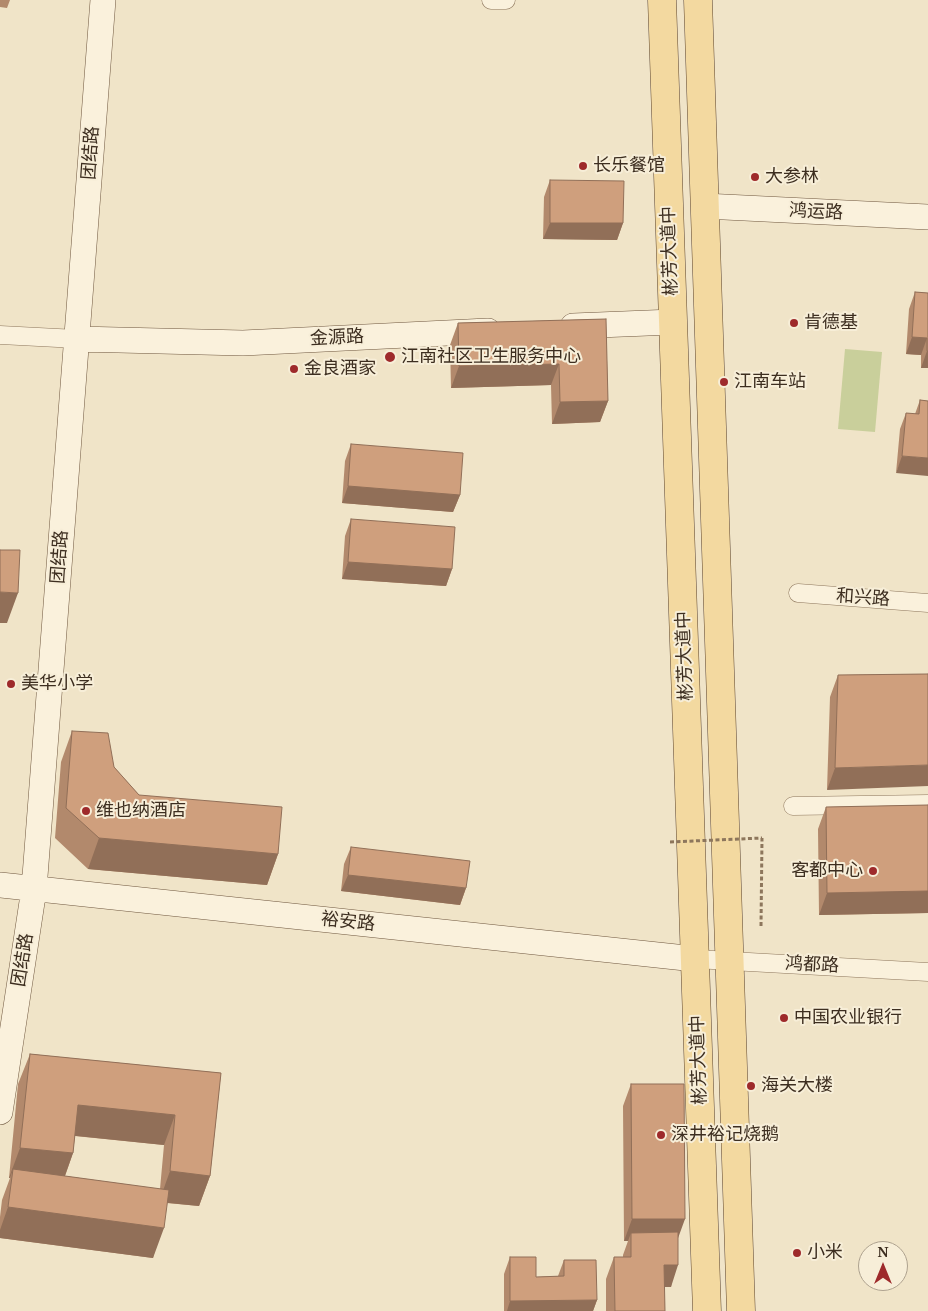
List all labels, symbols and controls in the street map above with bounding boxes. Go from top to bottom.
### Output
street label: 团结路 [78,125,104,181]
place label: 长乐餐馆 [593,155,665,177]
marker: 长乐餐馆 [577,160,589,172]
place label: 大参林 [765,166,819,188]
marker: 大参林 [749,171,761,183]
street label: 鸿运路 [788,200,844,224]
street label: 彬芳大道中 [658,206,682,296]
place label: 肯德基 [804,312,858,334]
marker: 肯德基 [788,317,800,329]
street label: 金源路 [309,326,365,350]
place label: 江南社区卫生服务中心 [401,346,581,368]
marker: 江南社区卫生服务中心 [383,350,397,364]
place label: 金良酒家 [304,358,376,380]
marker: 金良酒家 [288,363,300,375]
place label: 江南车站 [734,371,806,393]
marker: 江南车站 [718,376,730,388]
street label: 团结路 [47,529,73,585]
street label: 和兴路 [835,585,891,611]
street label: 彬芳大道中 [673,611,697,701]
place label: 美华小学 [21,673,93,695]
marker: 美华小学 [5,678,17,690]
place label: 维也纳酒店 [96,800,186,822]
marker: 维也纳酒店 [80,805,92,817]
place label: 客都中心 [791,860,863,882]
marker: 客都中心 [867,865,879,877]
street label: 裕安路 [320,908,376,936]
street label: 团结路 [8,932,38,988]
street label: 鸿都路 [784,953,840,977]
place label: 中国农业银行 [794,1007,902,1029]
marker: 中国农业银行 [778,1012,790,1024]
street label: 彬芳大道中 [687,1015,711,1105]
place label: 海关大楼 [761,1075,833,1097]
marker: 海关大楼 [745,1080,757,1092]
place label: 深井裕记烧鹅 [671,1124,779,1146]
marker: 深井裕记烧鹅 [655,1129,667,1141]
north arrow [858,1241,908,1291]
place label: 小米 [807,1242,843,1264]
text: N [877,1242,889,1261]
marker: 小米 [791,1247,803,1259]

